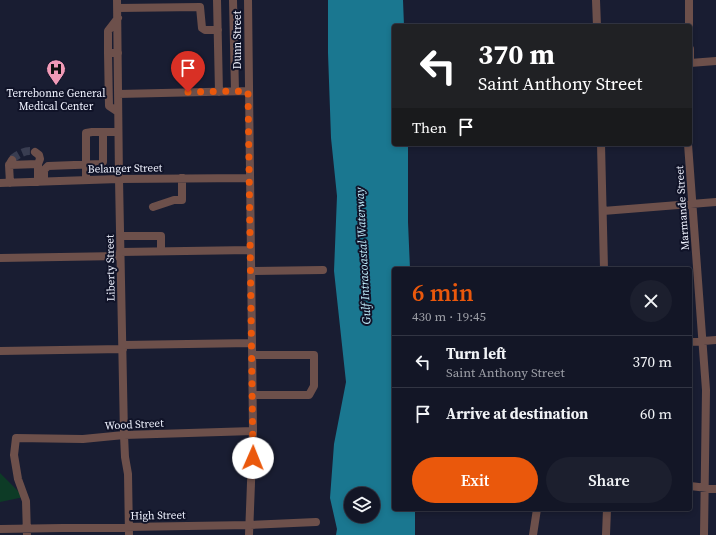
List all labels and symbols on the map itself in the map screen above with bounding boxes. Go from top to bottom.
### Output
street label: Dunn Street [230,10,245,69]
pin [171,51,205,92]
hospital icon: Terrebonne General Medical Center [45,58,67,86]
place label: Terrebonne General Medical Center [7,86,105,114]
street label: Belanger Street [88,160,163,177]
street label: Marmande Street [672,165,693,251]
water label: Gulf Intracoastal Waterway [351,187,375,325]
street label: Liberty Street [102,234,119,302]
street label: Wood Street [104,415,164,434]
position arrow [232,437,274,479]
street label: High Street [130,508,186,523]

